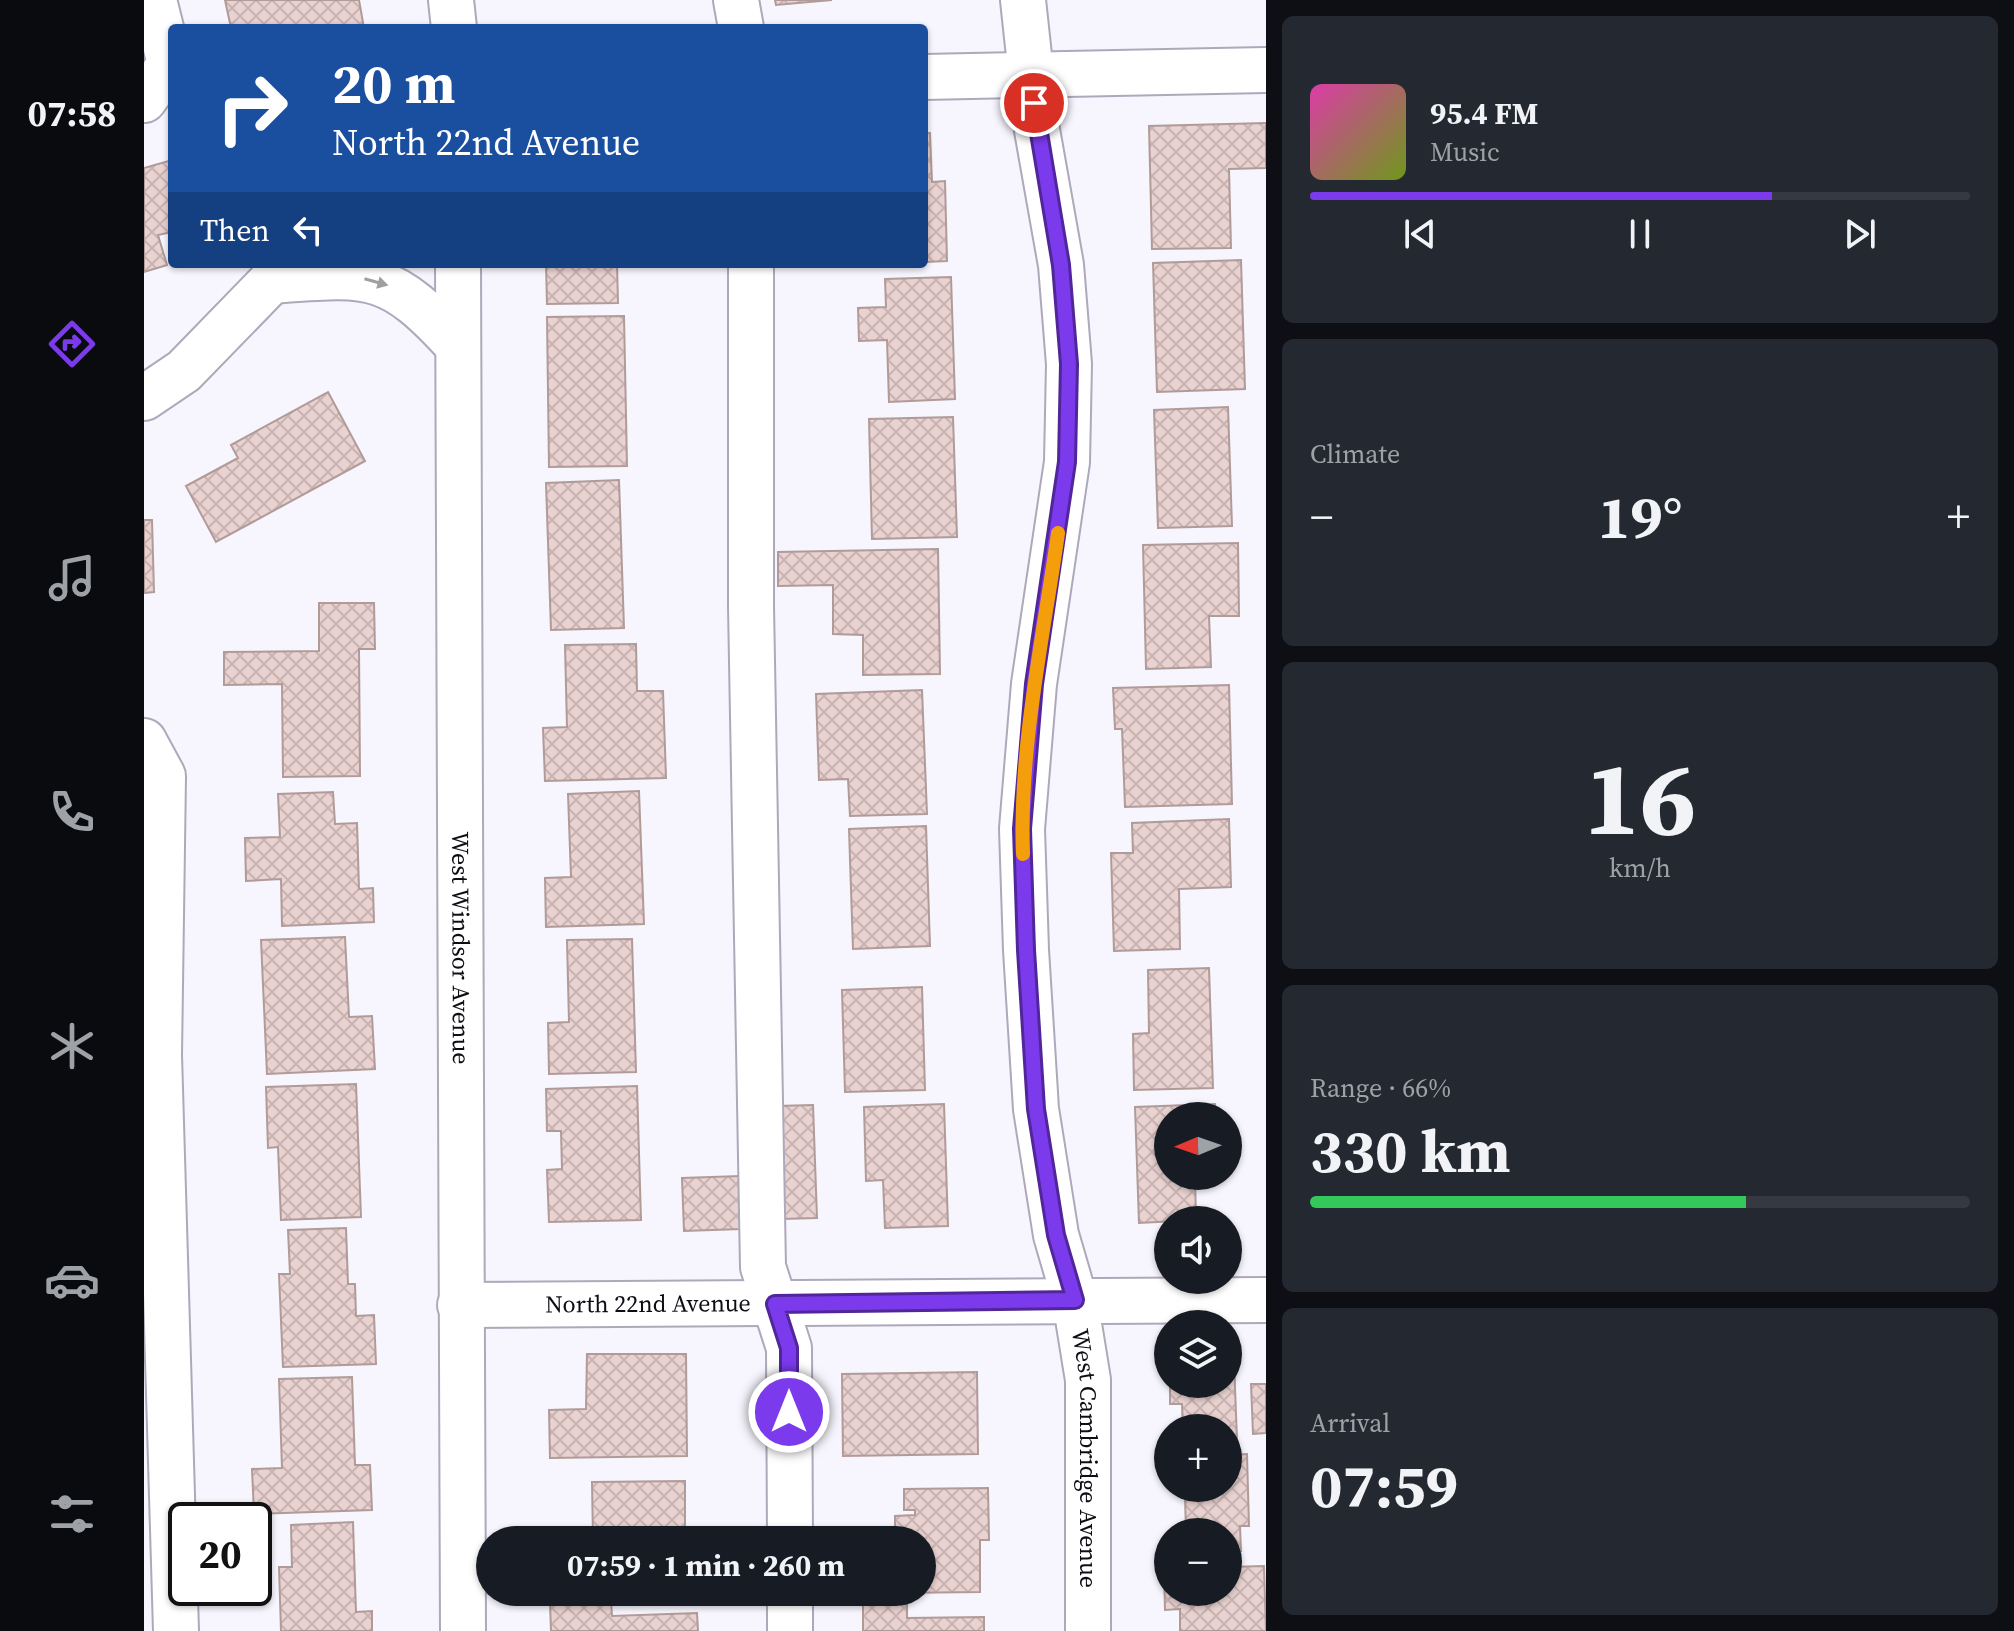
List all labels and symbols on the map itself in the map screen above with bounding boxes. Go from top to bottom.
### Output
pin [1000,69,1068,137]
one-way arrow [364,276,388,289]
street label: West Windsor Avenue [444,832,478,1064]
north arrow [1154,1102,1242,1190]
street label: North 22nd Avenue [545,1286,751,1320]
street label: West Cambridge Avenue [1064,1326,1105,1588]
position arrow [747,1370,831,1454]
speed limit sign: 20 [168,1502,272,1606]

